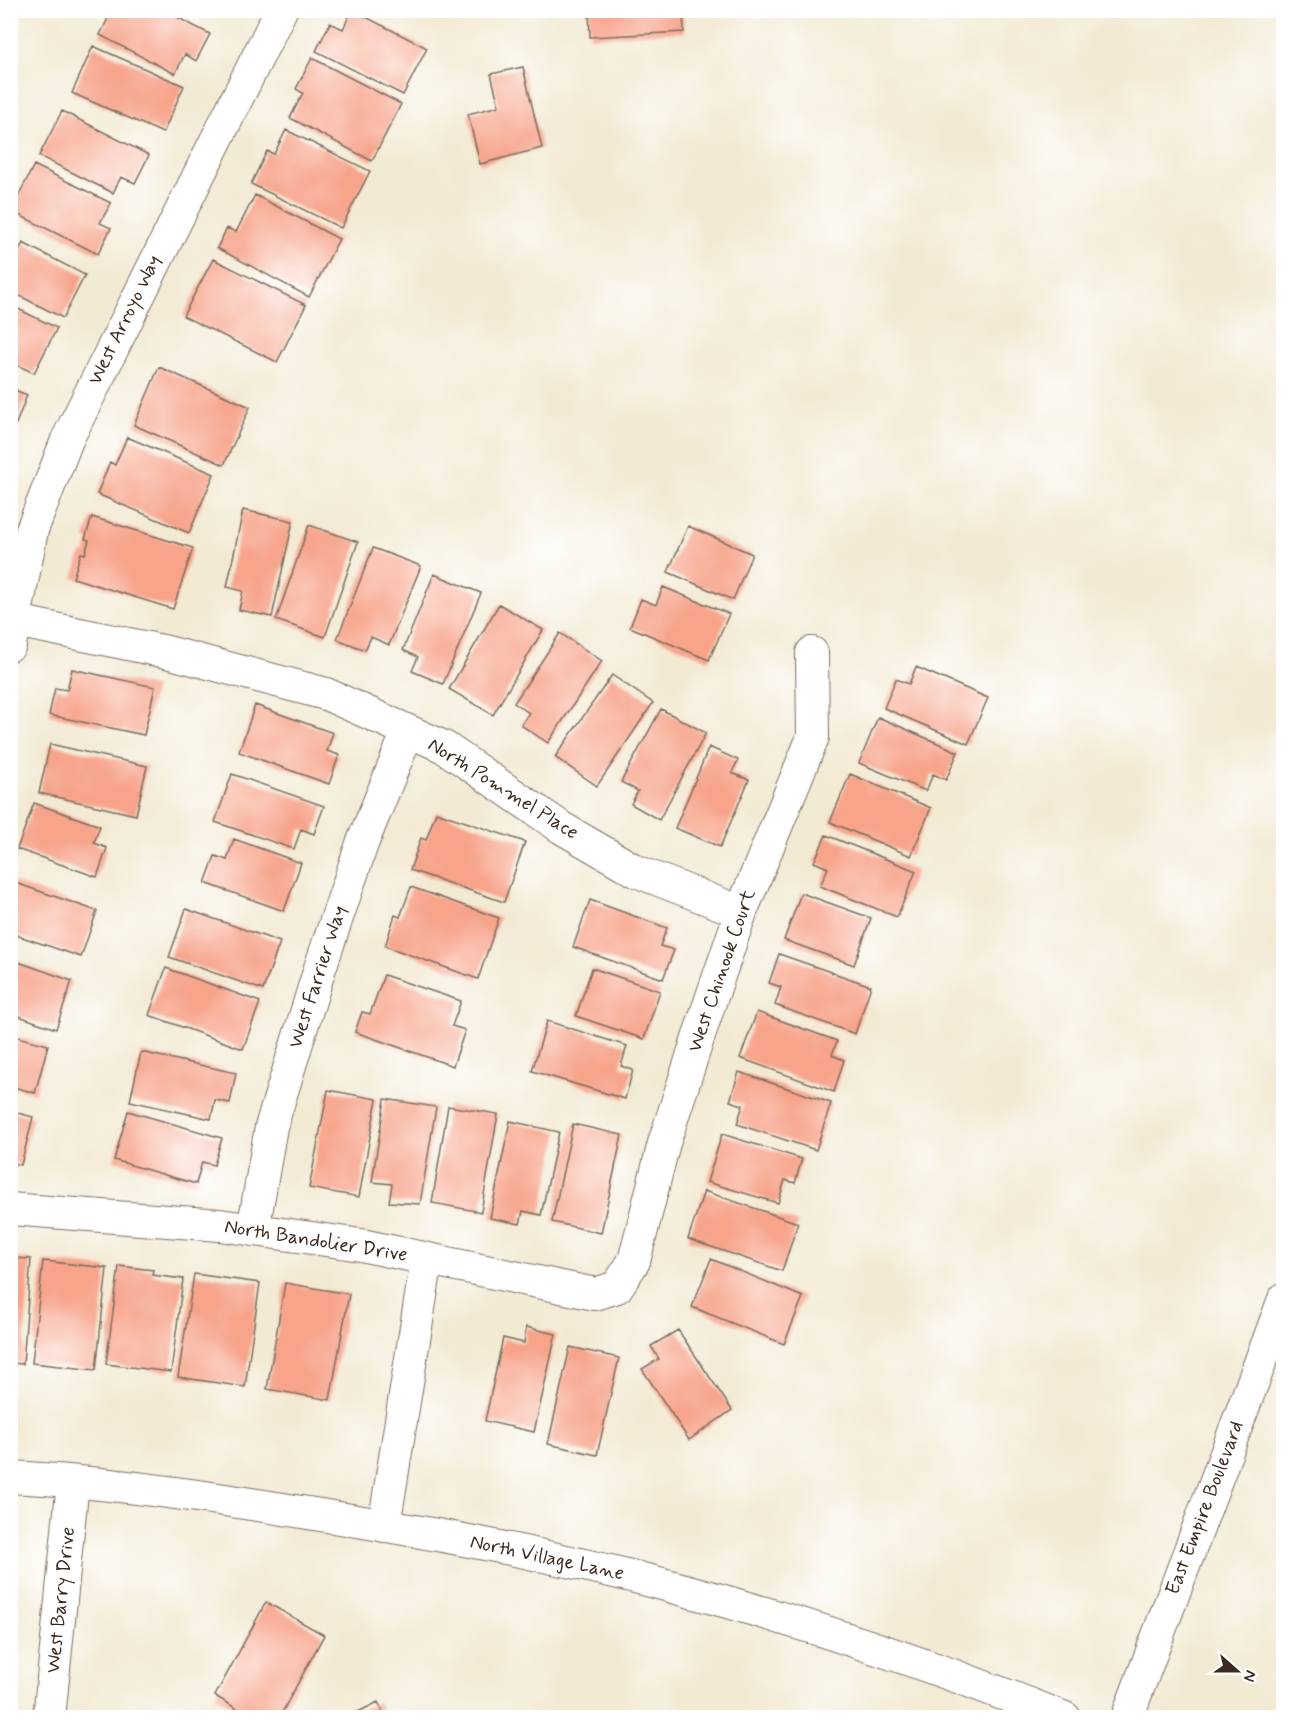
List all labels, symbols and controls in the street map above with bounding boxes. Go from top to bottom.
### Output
street label: West Arroyo Way [82,251,168,389]
street label: North Pommel Place [422,732,584,846]
street label: West Chinook Court [681,886,763,1056]
street label: West Farrier Way [282,902,354,1052]
street label: North Bandolier Drive [223,1213,409,1269]
street label: East Empire Boulevard [1159,1417,1251,1599]
street label: West Barry Drive [40,1526,82,1674]
street label: North Village Lane [467,1528,627,1588]
north arrow [1207,1641,1267,1701]
text: N [1238,1667,1261,1685]

